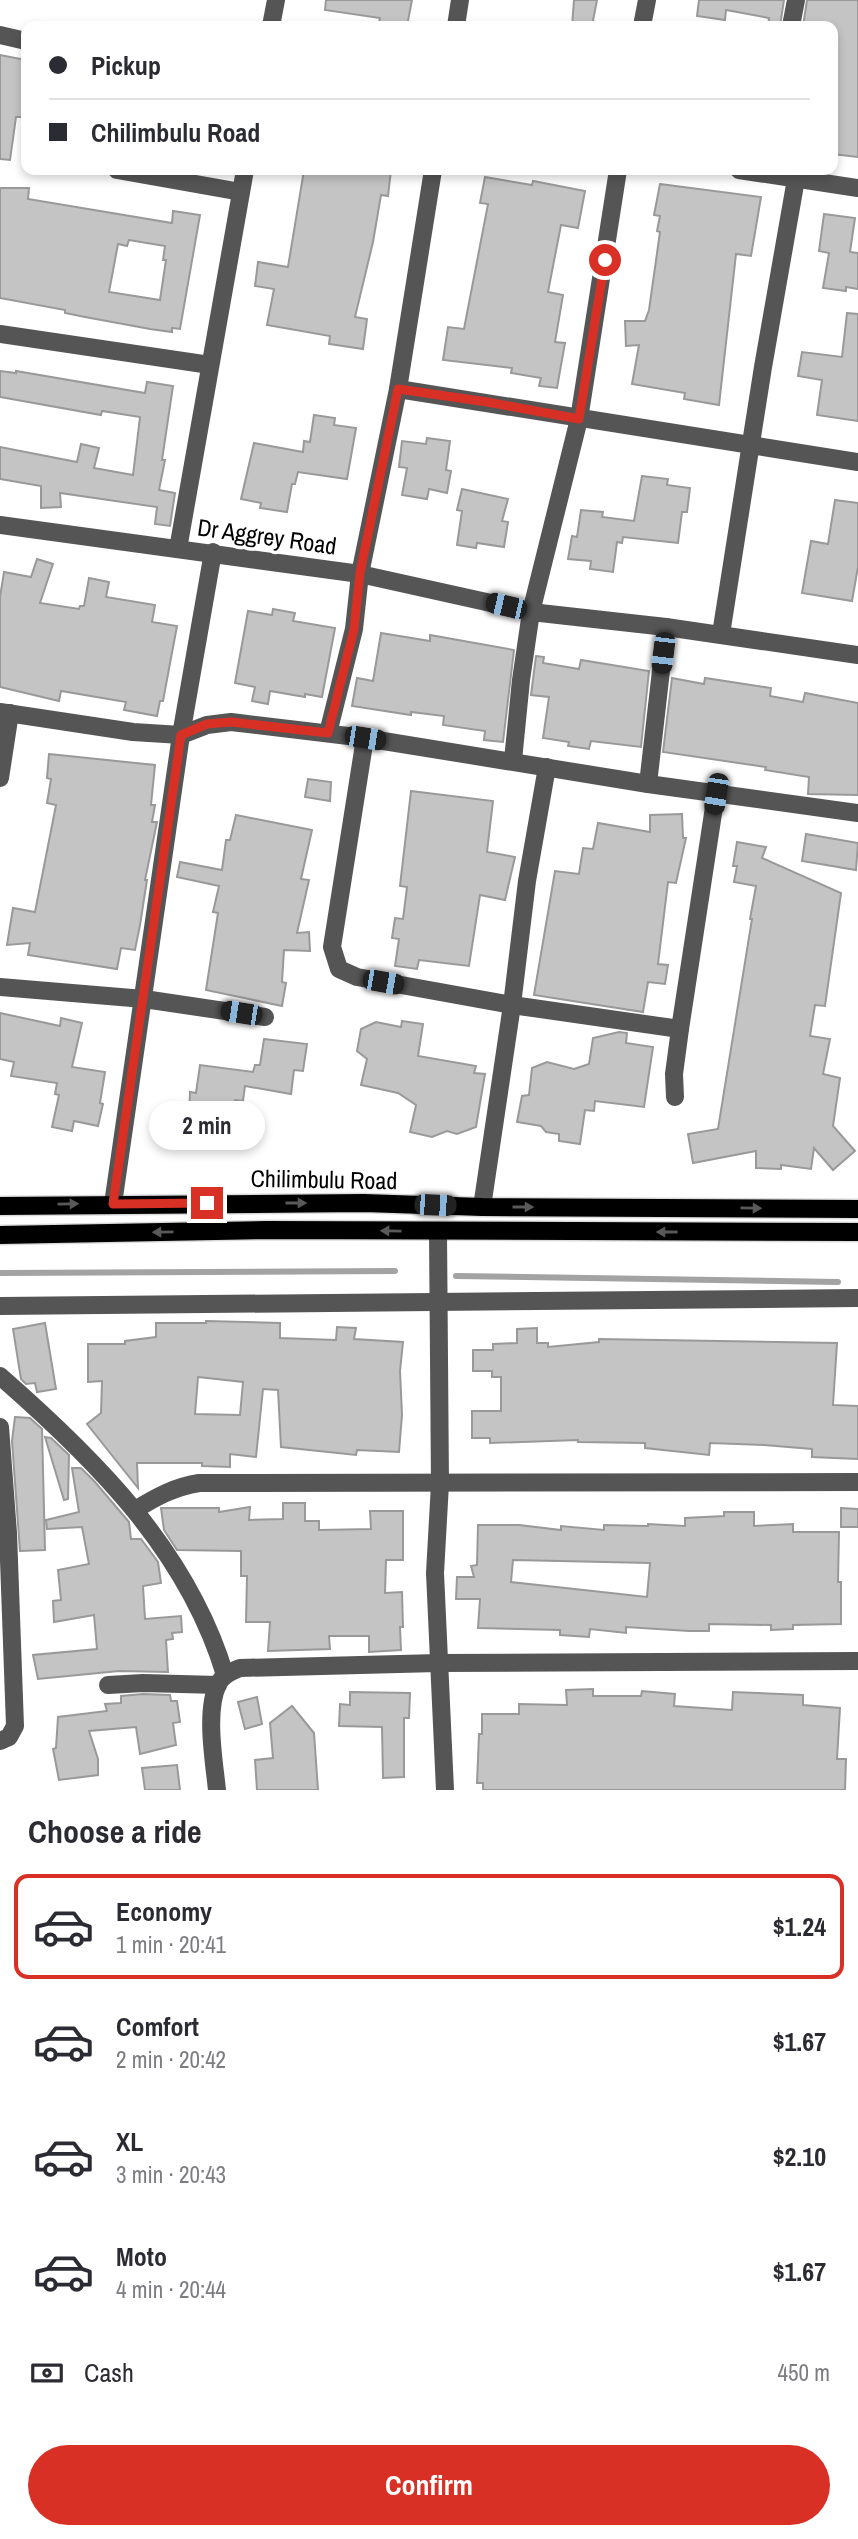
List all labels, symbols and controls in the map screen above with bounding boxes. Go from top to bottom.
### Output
text: Pickup [91,48,161,83]
text: Chilimbulu Road [91,115,260,150]
route start [589,244,621,276]
street label: Dr Aggrey Road [195,510,339,562]
car [484,591,529,621]
car [651,631,676,675]
car [343,724,388,752]
car [703,772,730,816]
car [361,968,406,996]
car [219,999,264,1027]
callout: 2 min [149,1102,265,1150]
text: 2 min [182,1110,232,1141]
street label: Chilimbulu Road [250,1162,398,1196]
route end [191,1187,223,1219]
car [414,1194,457,1216]
one-way arrow [285,1197,307,1209]
one-way arrow [57,1199,79,1210]
one-way arrow [512,1201,534,1213]
one-way arrow [740,1202,762,1214]
one-way arrow [380,1225,402,1237]
one-way arrow [152,1226,174,1238]
one-way arrow [656,1226,678,1238]
text: Choose a ride [28,1810,202,1853]
text: Economy [116,1894,212,1929]
icon: car [32,1895,95,1958]
text: $1.24 [773,1909,826,1944]
text: 1 min · 20:41 [116,1929,226,1960]
text: Comfort [116,2009,199,2044]
icon: car [32,2010,95,2073]
text: $1.67 [773,2024,826,2059]
text: 2 min · 20:42 [116,2044,226,2075]
text: XL [116,2124,143,2159]
icon: car [32,2125,95,2188]
text: $2.10 [773,2139,826,2174]
text: 3 min · 20:43 [116,2159,226,2190]
text: Moto [116,2239,167,2274]
icon: car [32,2240,95,2303]
text: $1.67 [773,2254,826,2289]
text: 4 min · 20:44 [116,2274,226,2305]
icon: cash [28,2354,66,2392]
text: Cash [84,2355,134,2390]
text: 450 m [778,2357,830,2388]
button: Confirm [28,2445,830,2525]

